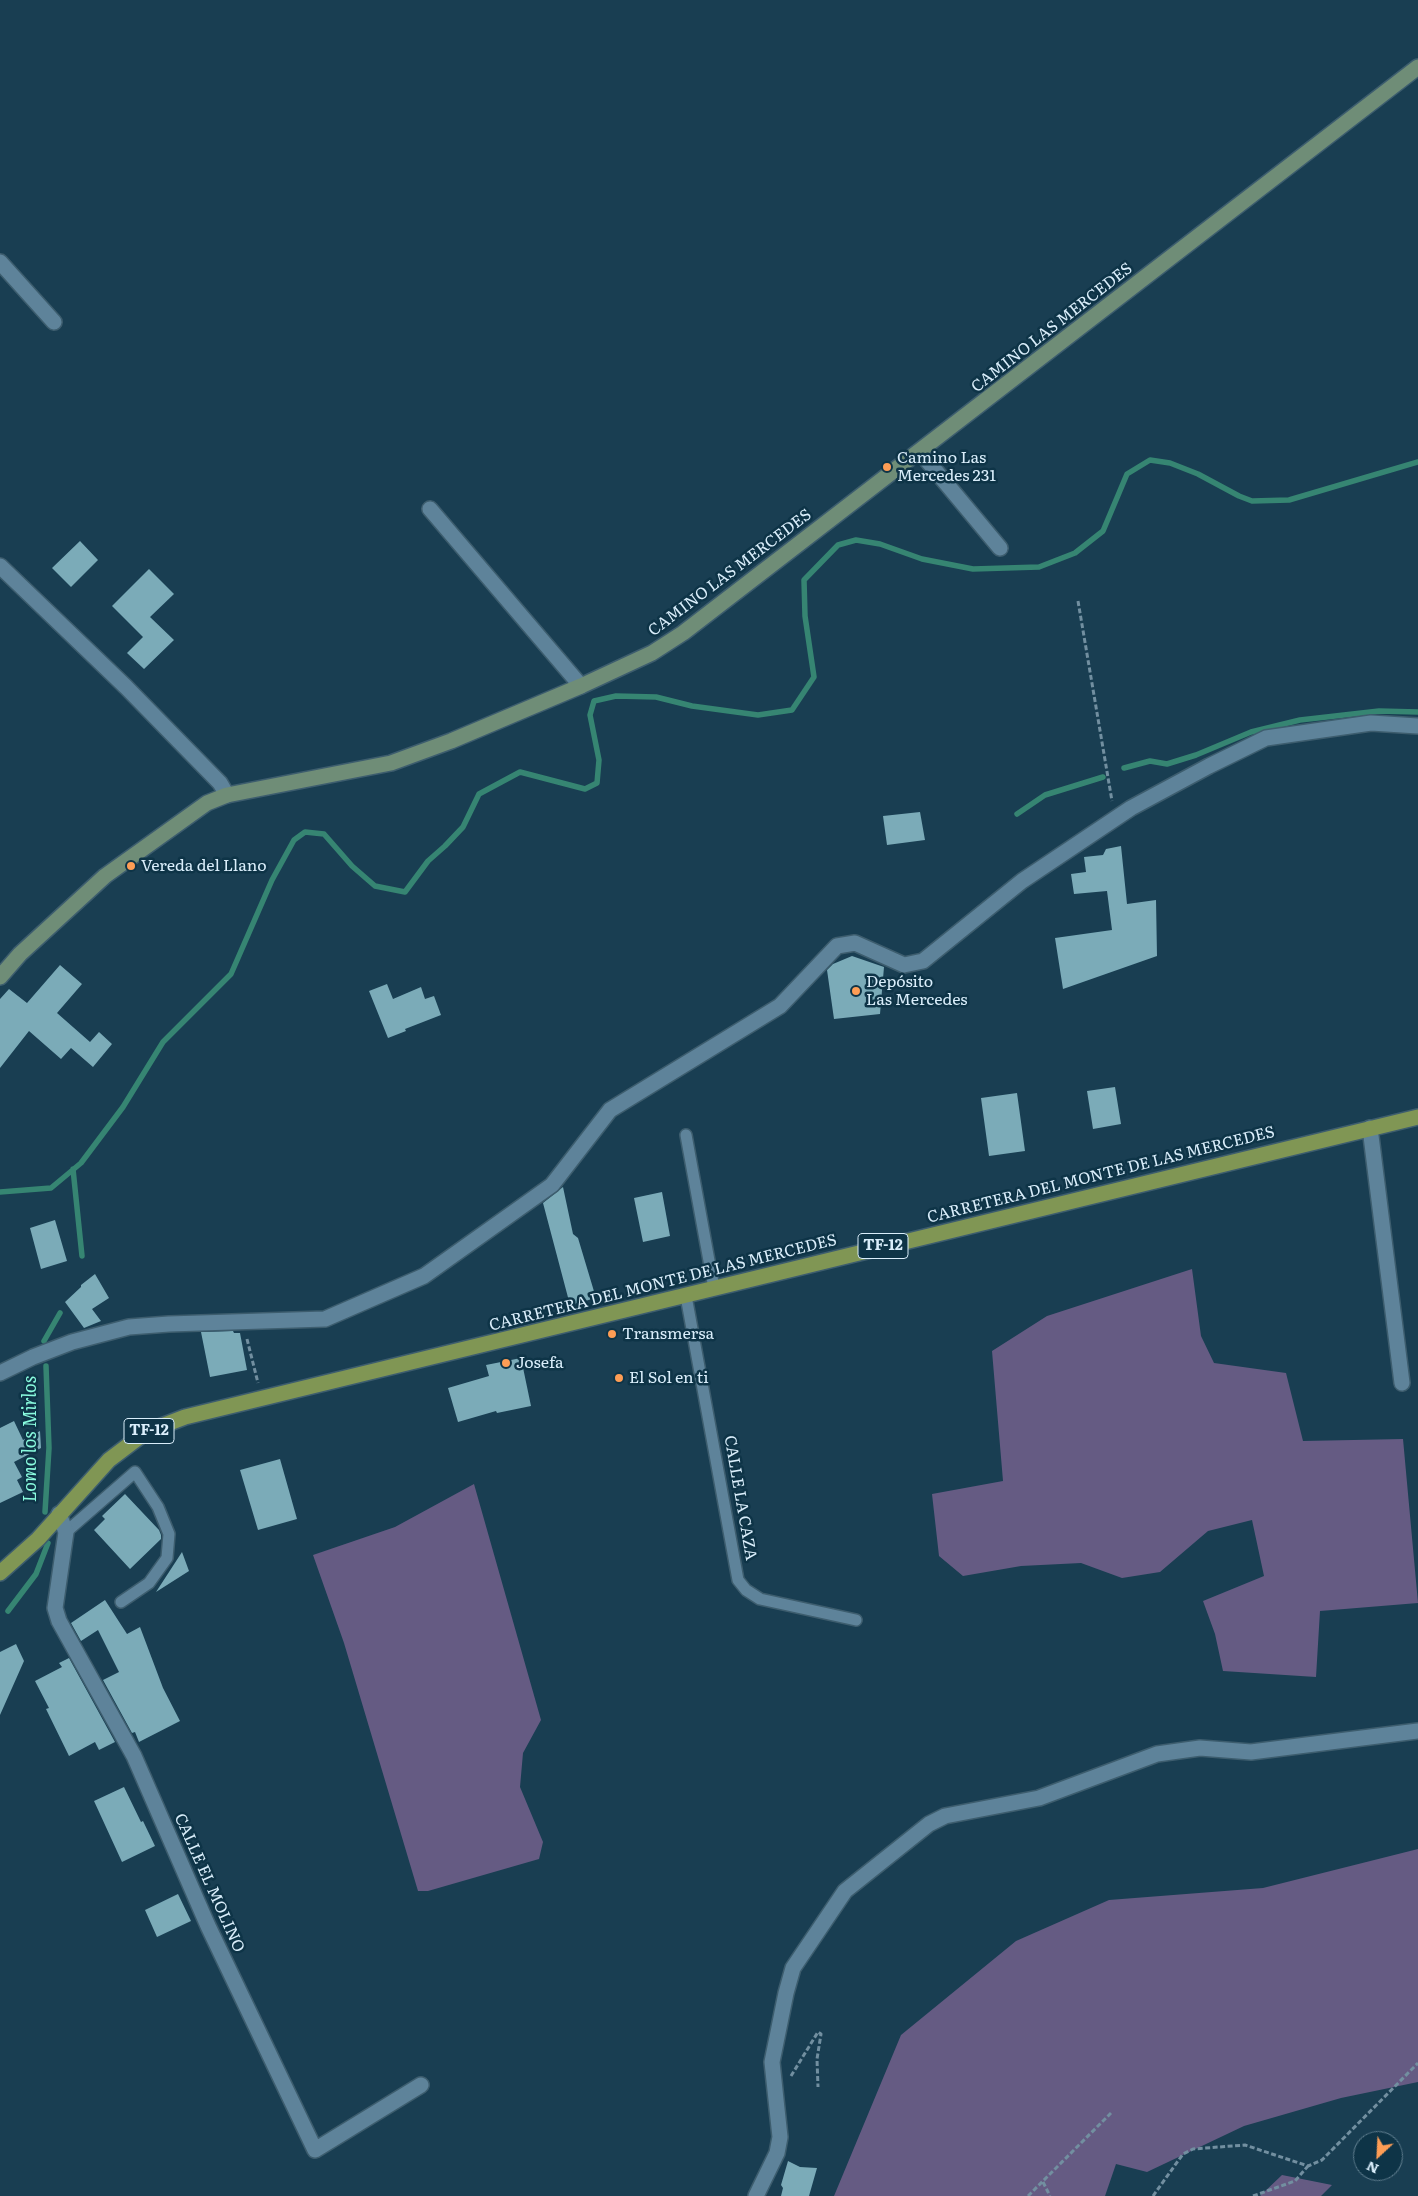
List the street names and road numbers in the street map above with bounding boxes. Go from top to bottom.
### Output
street label: CAMINO LAS MERCEDES [968,259,1136,397]
street label: CAMINO LAS MERCEDES [645,505,815,641]
street label: CARRETERA DEL MONTE DE LAS MERCEDES [925,1122,1277,1228]
street label: CARRETERA DEL MONTE DE LAS MERCEDES [487,1230,839,1336]
road number: TF-12 [858,1234,908,1258]
road number: TF-12 [124,1418,174,1444]
street label: CALLE LA CAZA [720,1434,760,1562]
street label: CALLE EL MOLINO [170,1811,248,1955]

